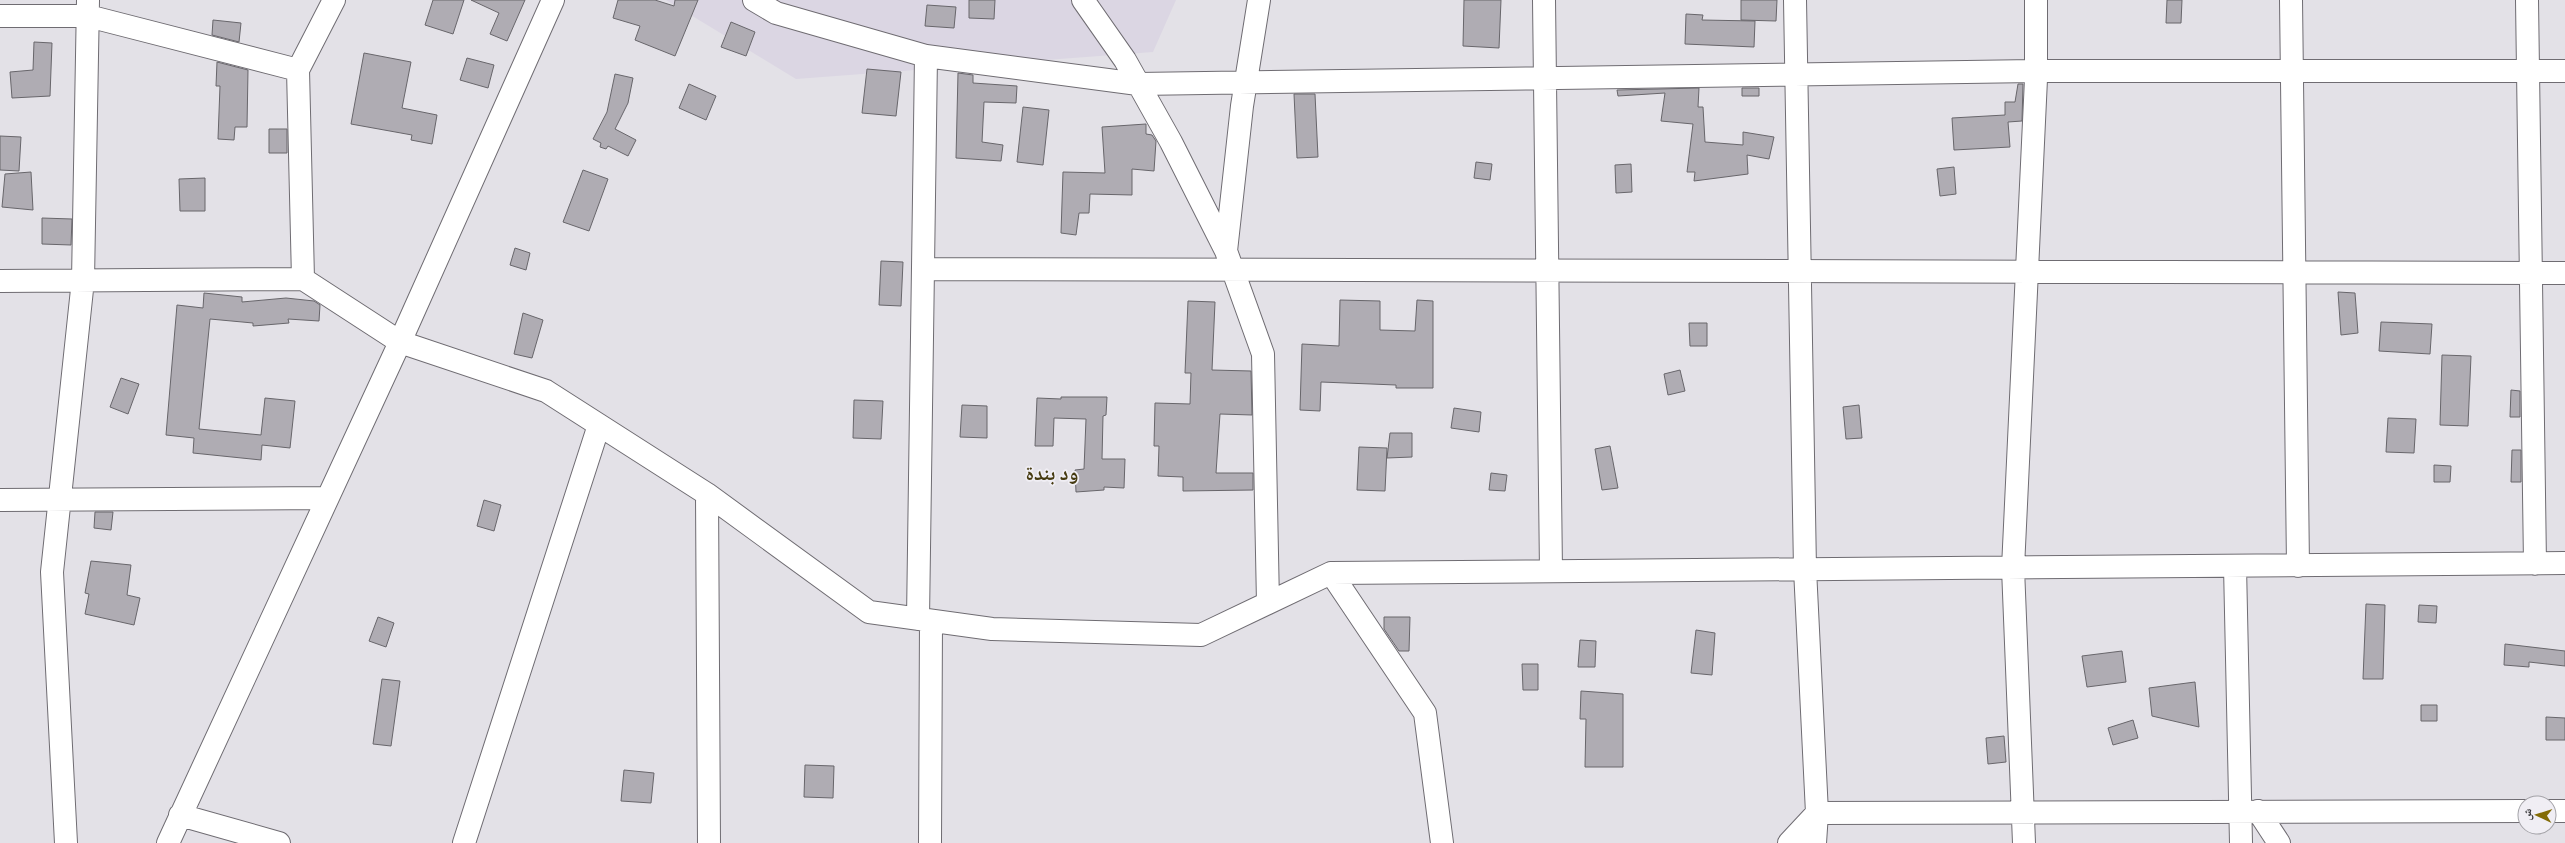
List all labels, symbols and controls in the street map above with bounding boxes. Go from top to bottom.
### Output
district label: ود بندة [1026,461,1078,485]
north arrow [2517,795,2557,835]
text: ش [2521,808,2535,821]

